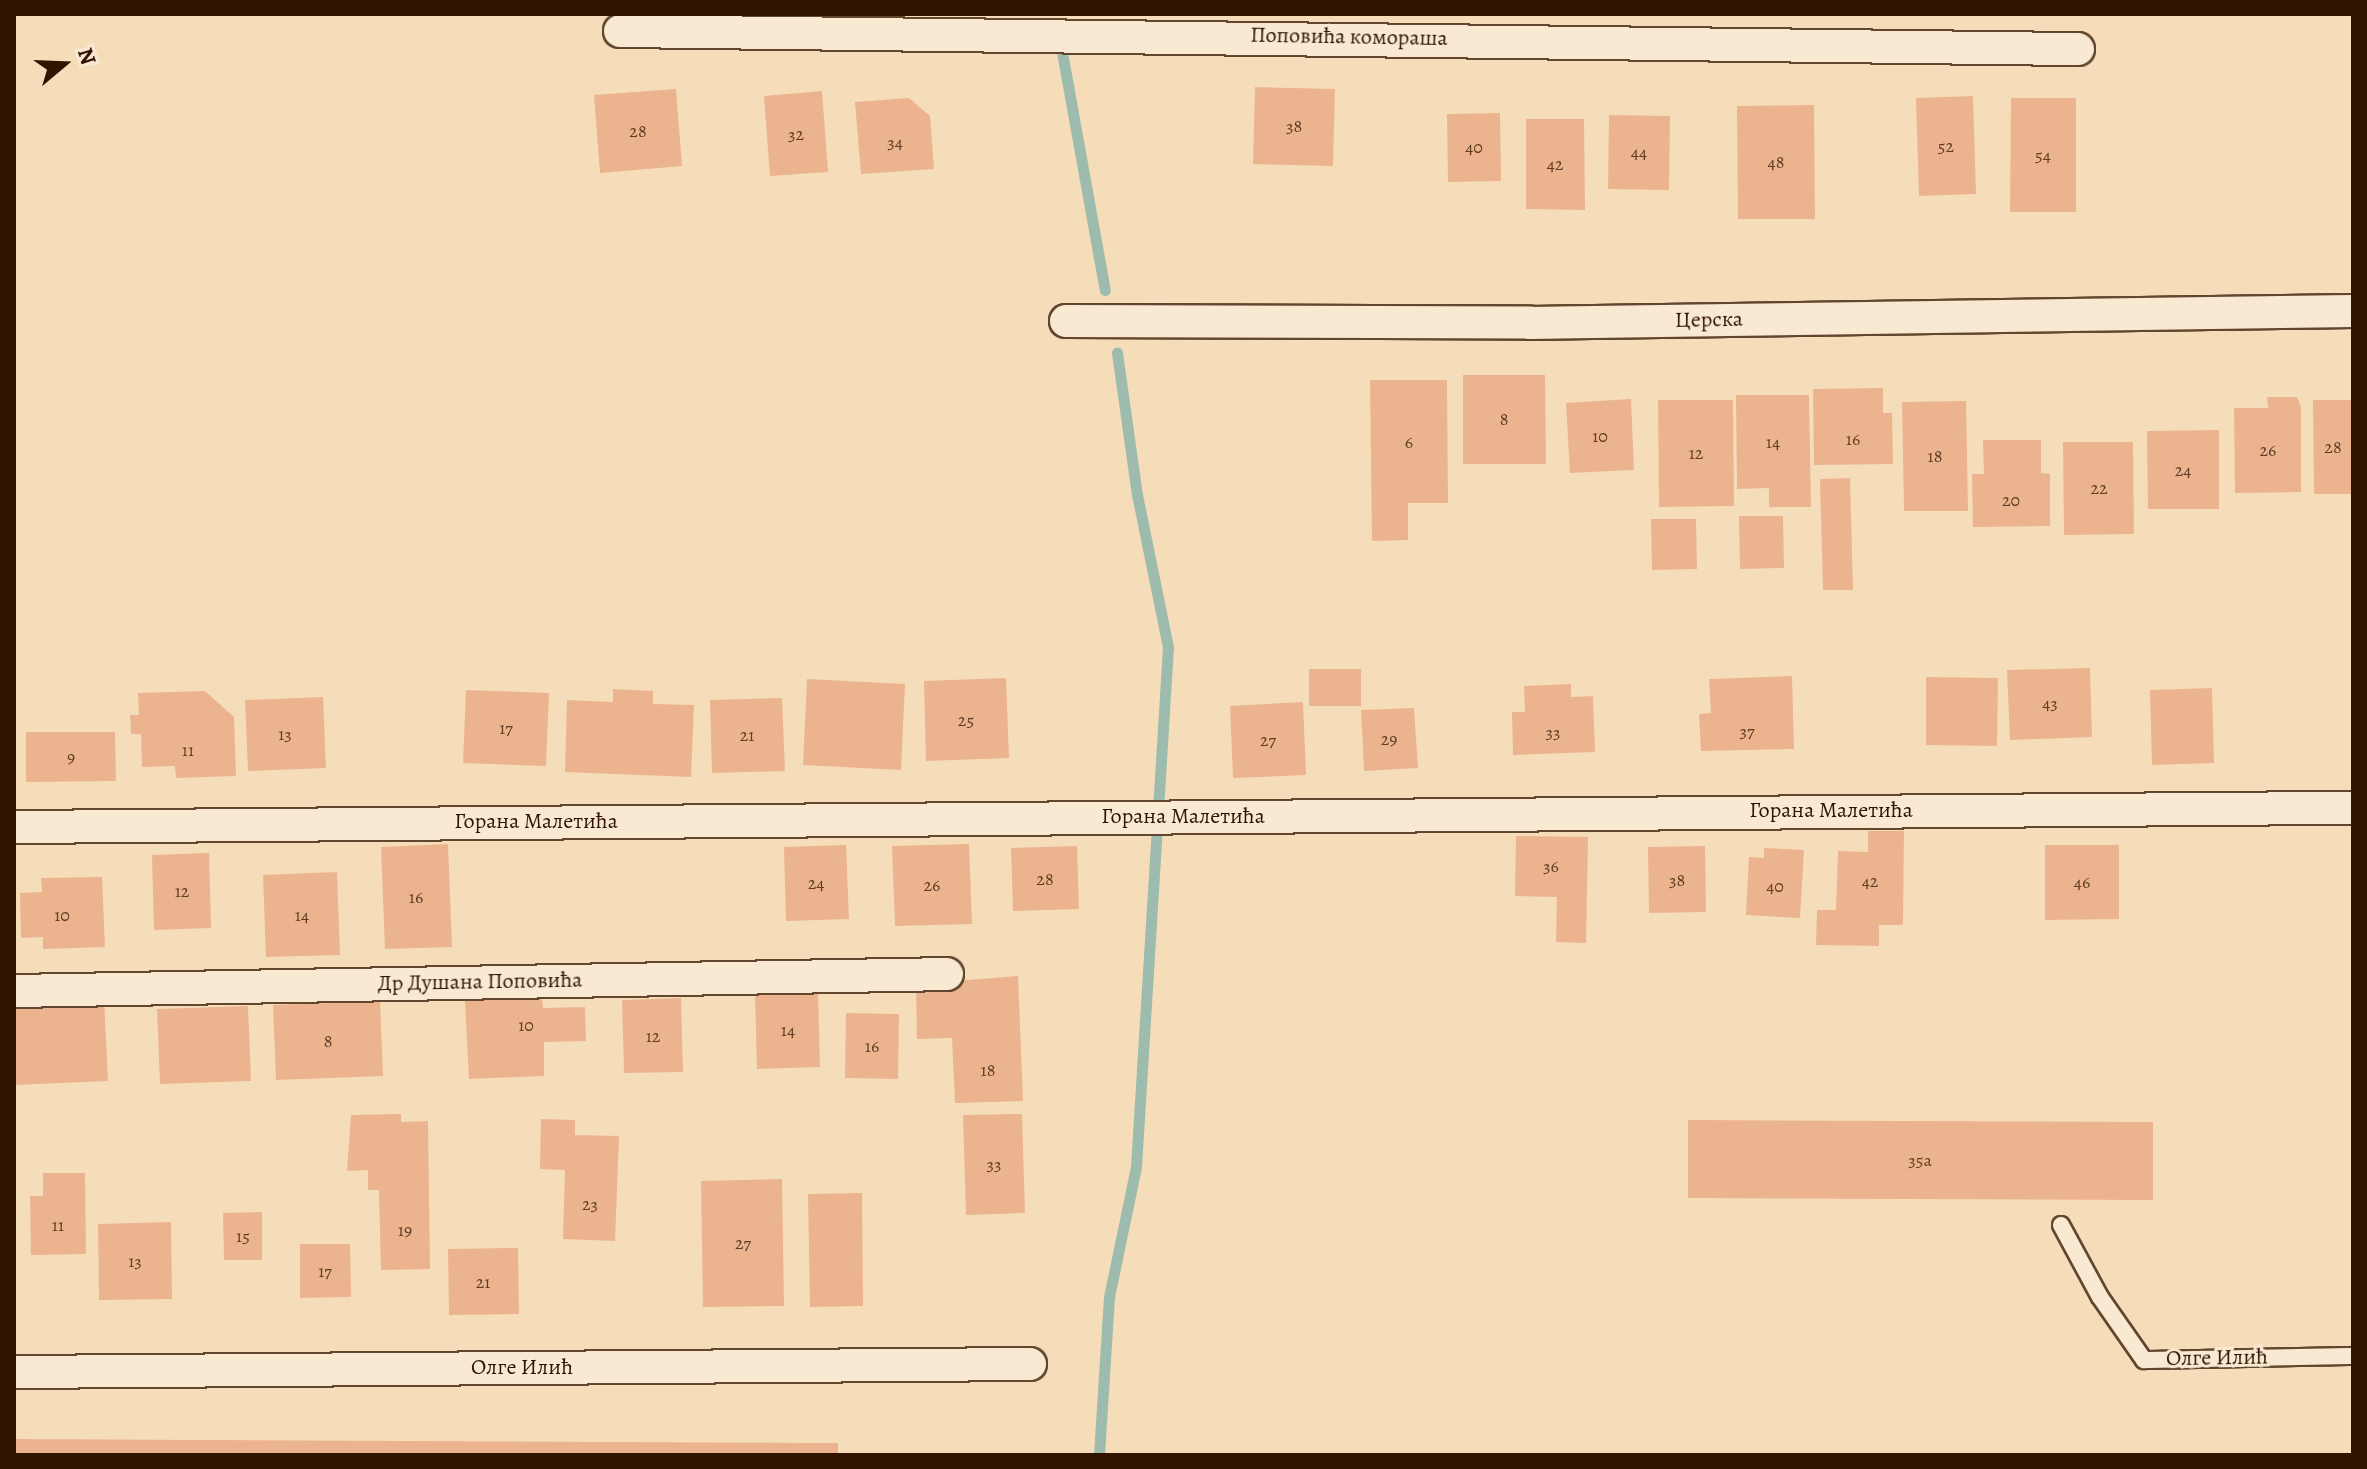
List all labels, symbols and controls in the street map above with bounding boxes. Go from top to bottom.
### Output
street label: Поповића комораша [1250,22,1448,52]
north arrow [24,24,104,104]
text: N [70,44,103,69]
house number: 38 [1286,115,1302,137]
house number: 28 [629,120,647,142]
house number: 32 [788,123,804,145]
house number: 34 [887,131,903,153]
house number: 52 [1938,135,1954,157]
house number: 40 [1465,136,1483,158]
house number: 44 [1631,141,1647,163]
house number: 54 [2035,144,2051,166]
house number: 48 [1768,151,1784,173]
house number: 42 [1547,153,1563,175]
street label: Церска [1675,306,1743,334]
house number: 8 [1500,408,1508,430]
house number: 10 [1592,425,1608,447]
house number: 16 [1846,428,1860,450]
house number: 6 [1405,431,1413,453]
house number: 14 [1766,431,1780,453]
house number: 28 [2324,436,2342,458]
house number: 26 [2260,439,2276,461]
house number: 12 [1689,442,1703,464]
house number: 18 [1928,445,1942,467]
house number: 24 [2175,459,2191,481]
house number: 22 [2090,477,2108,499]
house number: 20 [2002,489,2020,511]
house number: 43 [2042,692,2058,714]
house number: 25 [958,709,974,731]
house number: 17 [499,717,513,739]
house number: 37 [1739,720,1755,742]
house number: 33 [1546,721,1560,743]
house number: 13 [278,723,292,745]
house number: 21 [740,724,754,746]
house number: 29 [1381,728,1397,750]
house number: 27 [1260,729,1276,751]
house number: 11 [182,739,194,761]
house number: 9 [67,746,75,768]
street label: Горана Малетића [1749,798,1913,824]
street label: Горана Малетића [1101,804,1265,830]
street label: Горана Малетића [454,809,618,835]
house number: 36 [1543,855,1559,877]
house number: 28 [1036,868,1054,890]
house number: 38 [1669,869,1685,891]
house number: 42 [1862,870,1878,892]
house number: 46 [2074,871,2090,893]
house number: 24 [808,872,824,894]
house number: 26 [924,874,940,896]
house number: 40 [1766,875,1784,897]
house number: 12 [175,880,189,902]
house number: 16 [409,886,423,908]
house number: 10 [54,904,70,926]
house number: 14 [295,904,309,926]
street label: Др Душана Поповића [377,967,583,997]
house number: 10 [518,1014,534,1036]
house number: 14 [781,1019,795,1041]
house number: 12 [646,1025,660,1047]
house number: 8 [324,1030,332,1052]
house number: 16 [865,1035,879,1057]
house number: 18 [981,1059,995,1081]
house number: 35a [1908,1149,1932,1171]
house number: 33 [987,1153,1001,1175]
house number: 23 [582,1193,598,1215]
house number: 11 [52,1214,64,1236]
house number: 19 [398,1219,412,1241]
house number: 15 [236,1225,250,1247]
house number: 27 [735,1232,751,1254]
house number: 13 [128,1250,142,1272]
house number: 17 [318,1260,332,1282]
house number: 21 [476,1271,490,1293]
street label: Олге Илић [2166,1344,2268,1372]
street label: Олге Илић [471,1355,573,1381]

